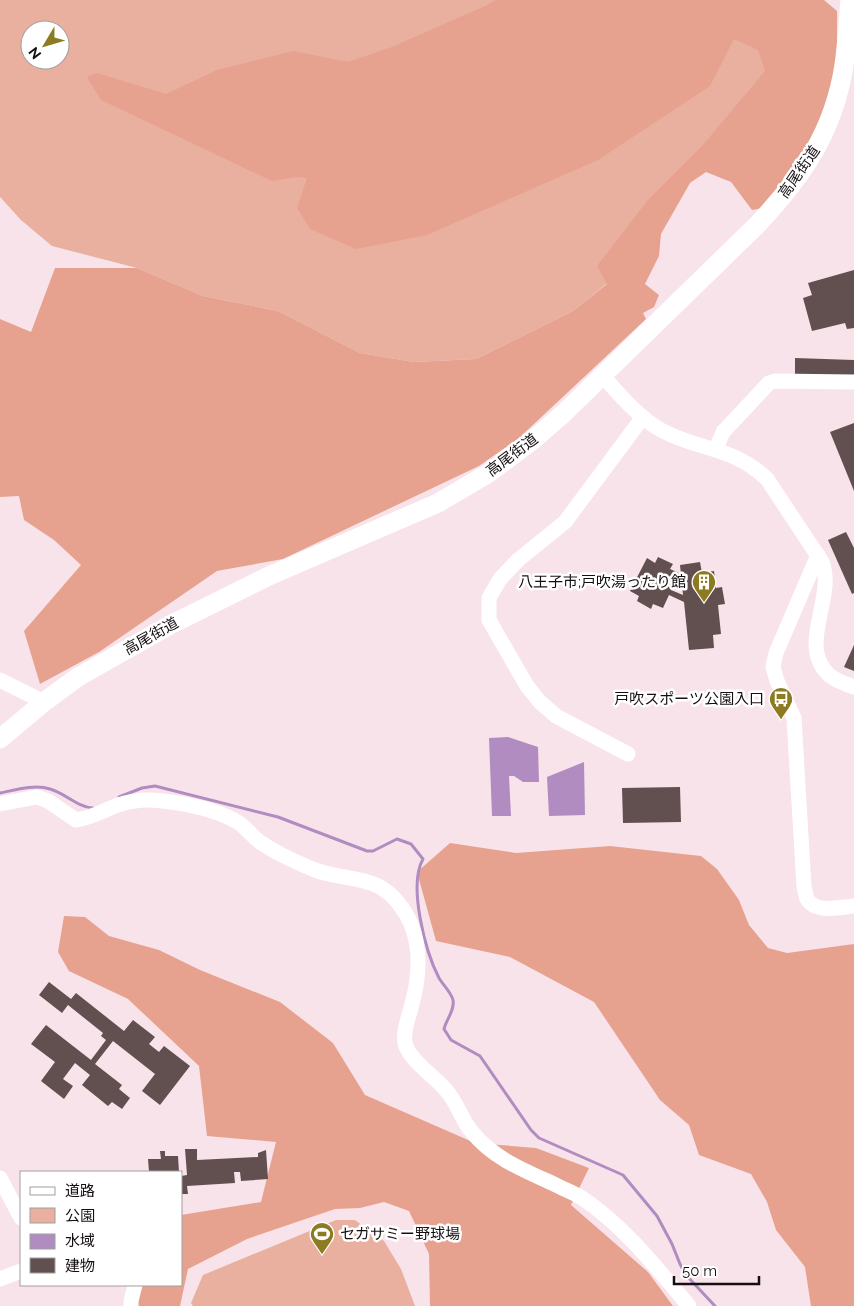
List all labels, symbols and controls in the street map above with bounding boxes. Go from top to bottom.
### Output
north arrow [20,20,70,70]
text: N [25,44,44,62]
street label: 高尾街道 [774,142,824,202]
street label: 高尾街道 [483,430,541,480]
building icon: 八王子市;戸吹湯ったり館 [691,569,717,603]
place label: 八王子市;戸吹湯ったり館 [518,573,686,591]
street label: 高尾街道 [120,614,182,658]
bus stop icon: 戸吹スポーツ公園入口 [768,686,794,720]
place label: 戸吹スポーツ公園入口 [614,690,764,708]
legend [20,1171,182,1286]
text: 道路 [65,1182,95,1200]
text: 公園 [65,1207,95,1225]
sports icon: セガサミー野球場 [309,1221,335,1255]
place label: セガサミー野球場 [340,1225,460,1243]
text: 水域 [65,1232,95,1250]
scale bar [674,1254,759,1286]
text: 建物 [65,1257,95,1275]
text: 50 m [682,1262,717,1280]

